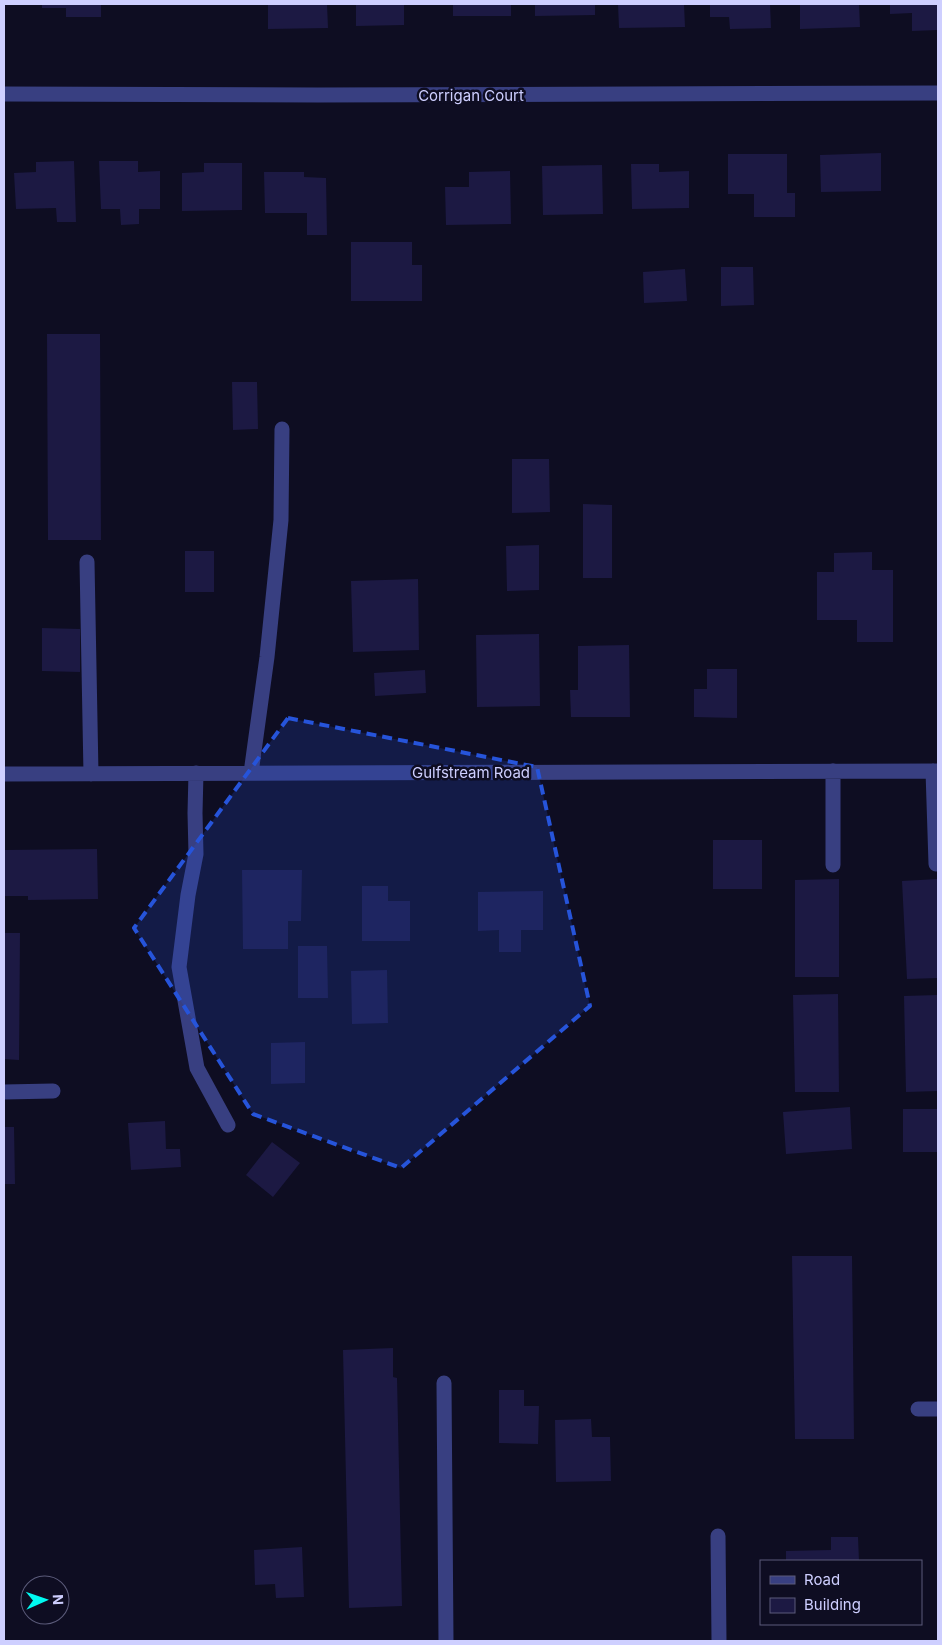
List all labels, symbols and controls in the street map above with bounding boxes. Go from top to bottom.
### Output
street label: Corrigan Court [418,86,524,105]
street label: Gulfstream Road [412,763,530,782]
legend [760,1560,922,1625]
text: Road [804,1570,840,1589]
north arrow [20,1575,70,1625]
text: N [50,1594,67,1605]
text: Building [804,1595,861,1614]

